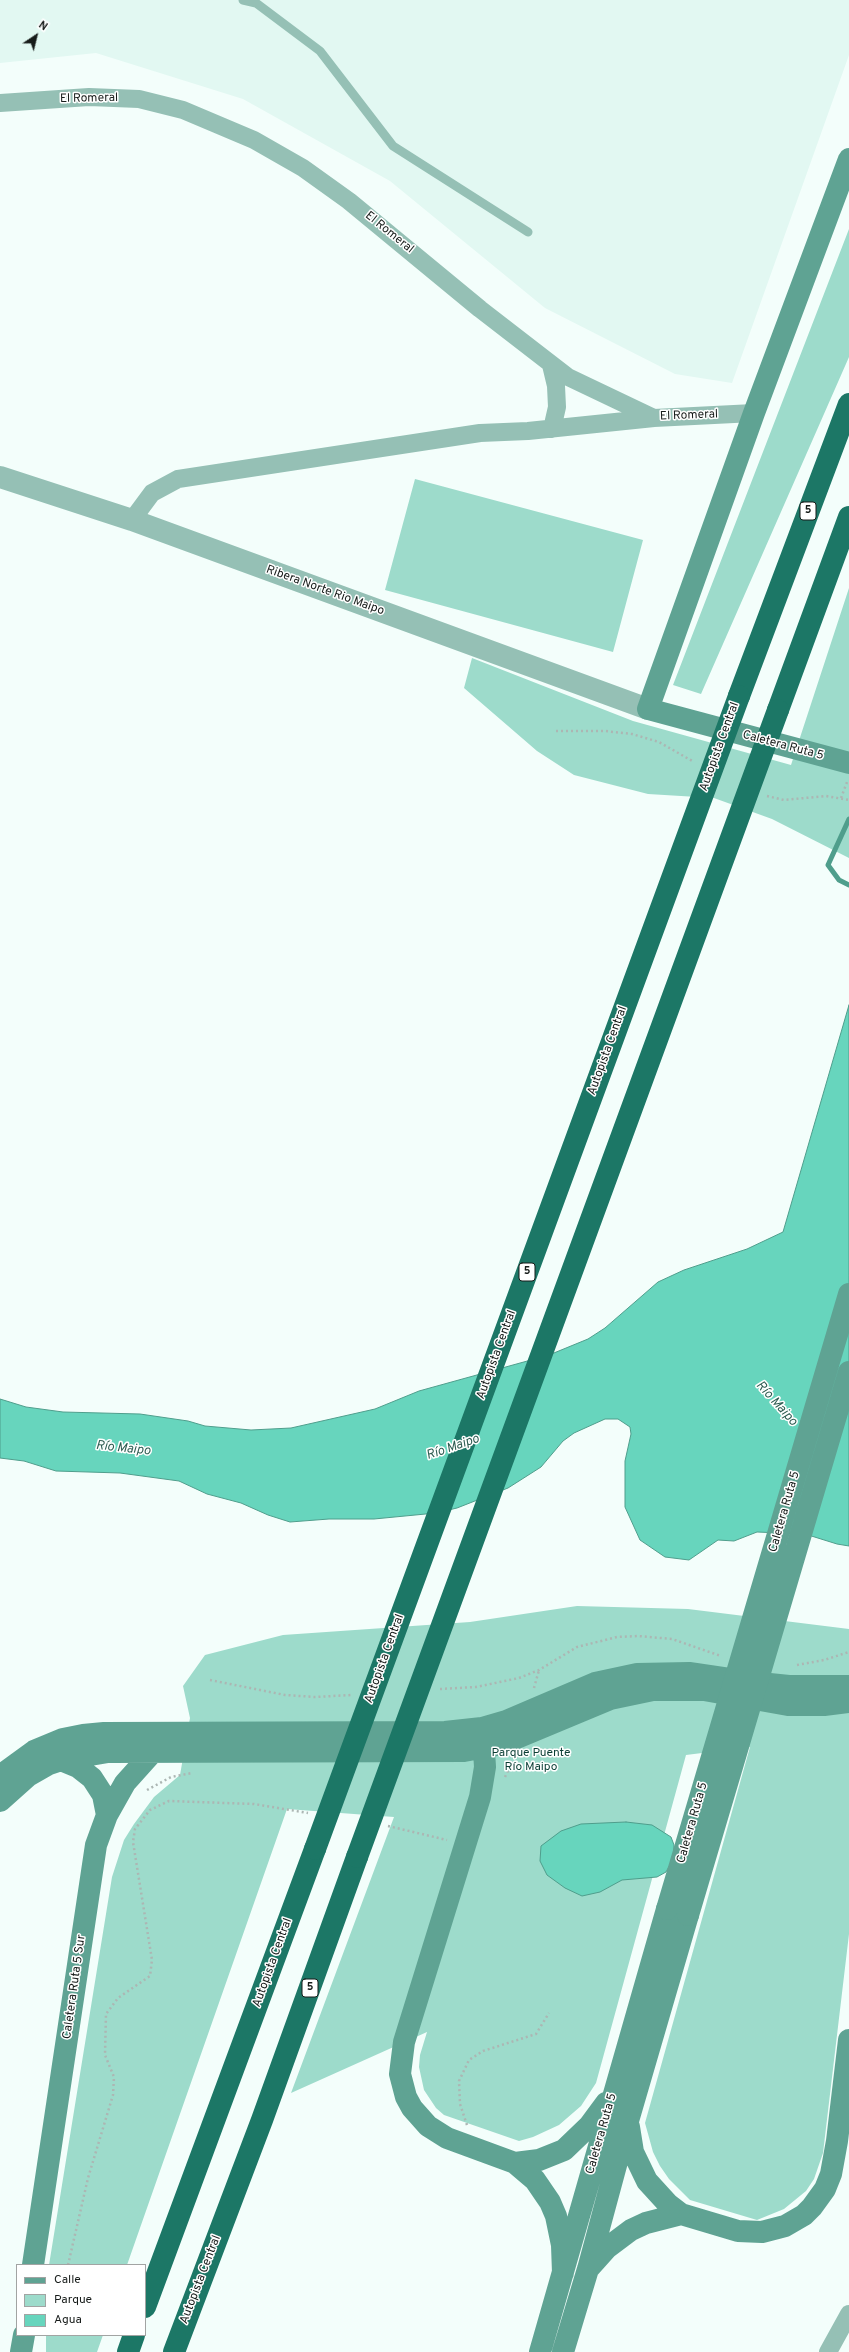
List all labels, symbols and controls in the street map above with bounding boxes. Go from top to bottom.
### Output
north arrow [16,16,56,56]
text: N [36,18,50,34]
street label: El Romeral [60,91,118,107]
street label: El Romeral [362,209,416,257]
street label: El Romeral [660,408,718,424]
road number: 5 [800,502,816,520]
street label: Ribera Norte Rio Maipo [264,563,386,619]
street label: Autopista Central [697,701,743,793]
street label: Caletera Ruta 5 [741,728,825,764]
street label: Autopista Central [585,1005,631,1097]
road number: 5 [519,1263,535,1281]
street label: Autopista Central [474,1309,520,1401]
water label: Río Maipo [752,1378,800,1430]
water label: Río Maipo [424,1432,482,1464]
water label: Río Maipo [95,1438,151,1460]
street label: Caletera Ruta 5 [767,1470,803,1554]
street label: Autopista Central [362,1613,408,1705]
park label: Parque Puente Río Maipo [492,1747,570,1775]
street label: Caletera Ruta 5 [675,1781,711,1865]
street label: Autopista Central [250,1917,296,2009]
street label: Caletera Ruta 5 Sur [61,1934,89,2040]
road number: 5 [302,1979,318,1997]
street label: Caletera Ruta 5 [584,2092,620,2176]
street label: Autopista Central [177,2234,225,2326]
legend [16,2264,146,2336]
text: Calle [54,2272,81,2288]
text: Parque [54,2292,92,2308]
text: Agua [54,2312,82,2328]

